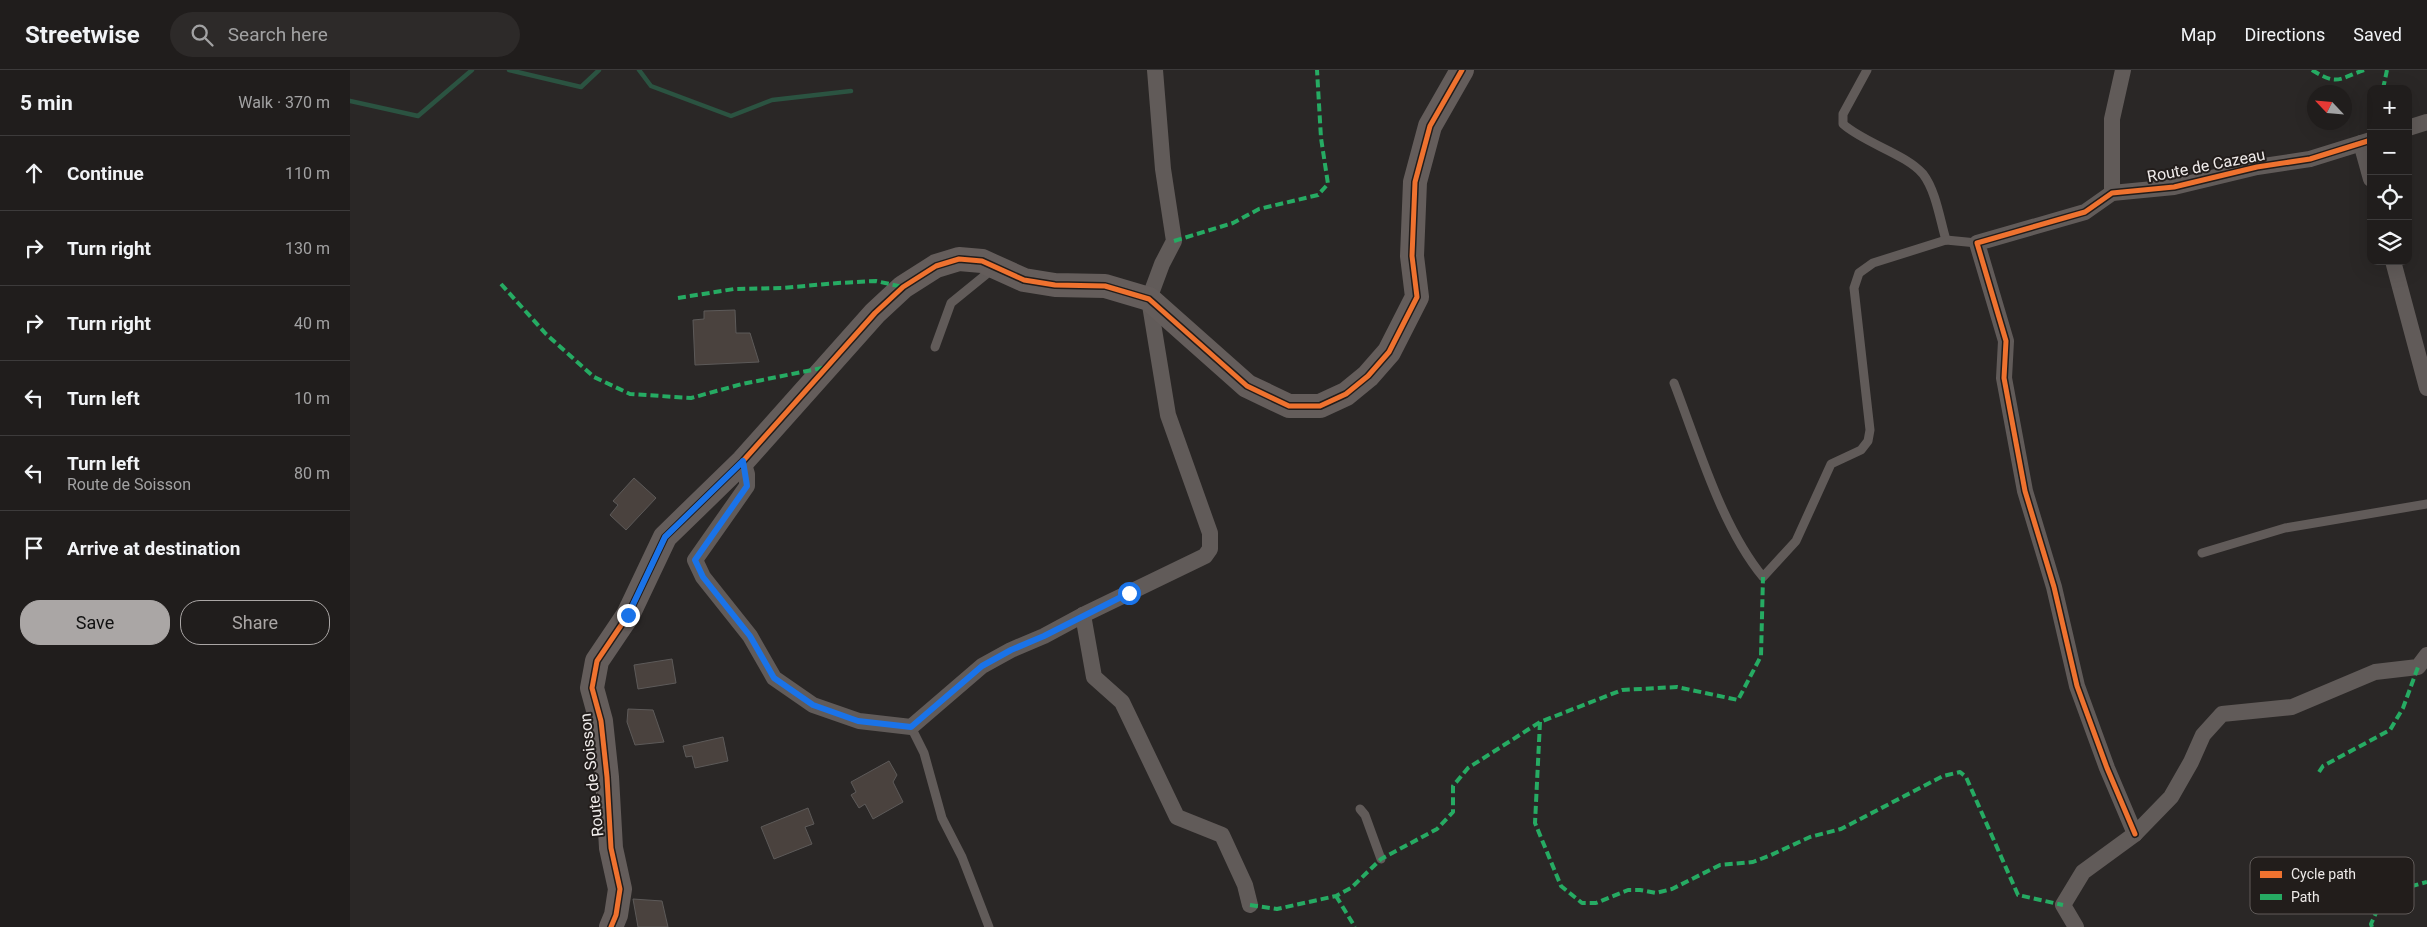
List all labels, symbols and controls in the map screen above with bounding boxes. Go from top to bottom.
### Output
search box [170,12,520,57]
text: Streetwise [25,21,140,49]
icon: search [188,21,216,49]
text: Search here [228,23,328,46]
text: Map [2181,24,2216,45]
text: Directions [2244,24,2325,45]
text: Saved [2353,24,2402,45]
north arrow [2307,85,2352,130]
map controls [2367,85,2412,265]
button: + [2367,85,2412,130]
text: 5 min [20,91,73,115]
text: Walk · 370 m [238,93,330,112]
button: − [2367,130,2412,175]
street label: Route de Cazeau [2145,145,2267,186]
icon: ahead [20,159,48,187]
text: Continue [67,162,144,185]
text: 110 m [285,164,330,183]
button: locate [2367,175,2412,220]
button: layers [2367,220,2412,265]
icon: right [20,234,48,262]
text: Turn right [67,237,151,260]
text: 130 m [285,239,330,258]
icon: right [20,309,48,337]
text: Turn right [67,312,151,335]
text: 40 m [294,314,330,333]
icon: left [20,384,48,412]
text: Turn left [67,387,140,410]
text: 10 m [294,389,330,408]
text: Turn left [67,452,140,475]
icon: left [20,459,48,487]
text: 80 m [294,464,330,483]
text: Route de Soisson [67,475,191,494]
icon: arrive [20,534,48,562]
text: Arrive at destination [67,537,240,560]
route start [1118,582,1141,605]
button: Save [20,600,170,645]
button: Share [180,600,330,645]
route end [617,604,640,627]
street label: Route de Soisson [576,712,607,838]
legend [2250,857,2414,914]
text: Cycle path [2291,866,2356,882]
text: Path [2291,889,2320,905]

